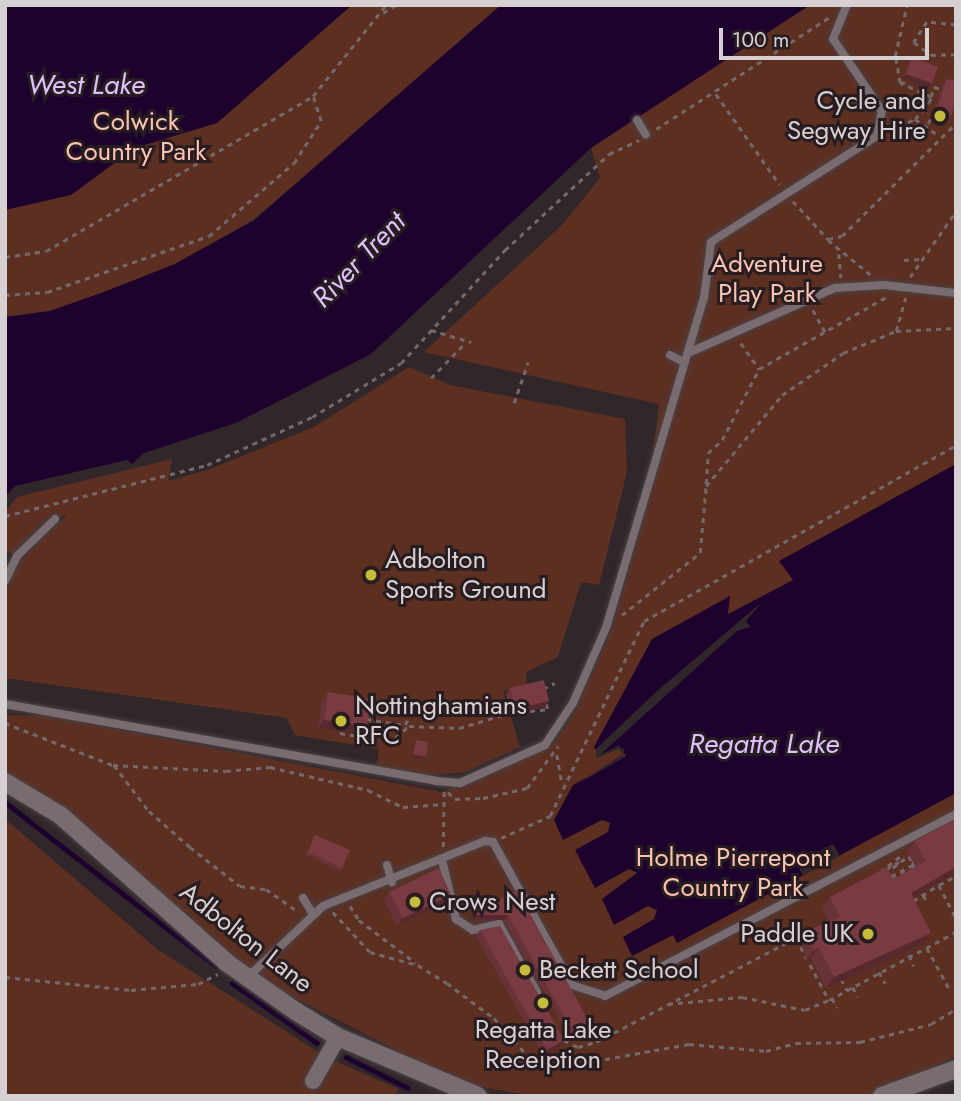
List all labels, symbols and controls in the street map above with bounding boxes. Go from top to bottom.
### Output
scale bar [723,14,933,58]
text: 100 m [732,25,789,55]
water label: West Lake [27,68,145,102]
place label: Cycle and Segway Hire [787,85,926,146]
park label: Colwick Country Park [66,106,206,168]
marker: Cycle and Segway Hire [932,108,948,124]
water label: River Trent [305,205,413,315]
park label: Adventure Play Park [711,248,823,310]
place label: Adbolton Sports Ground [385,544,547,606]
marker: Adbolton Sports Ground [363,567,379,583]
place label: Nottinghamians RFC [355,690,527,752]
marker: Nottinghamians RFC [333,713,349,729]
water label: Regatta Lake [689,727,839,761]
park label: Holme Pierrepont Country Park [636,842,830,903]
street label: Adbolton Lane [173,876,319,1000]
place label: Crows Nest [429,886,555,918]
marker: Crows Nest [407,894,423,910]
place label: Paddle UK [740,918,854,950]
marker: Paddle UK [860,926,876,942]
place label: Beckett School [539,954,699,986]
marker: Beckett School [517,962,533,978]
marker: Regatta Lake Receiption [535,995,551,1011]
place label: Regatta Lake Receiption [475,1014,611,1076]

